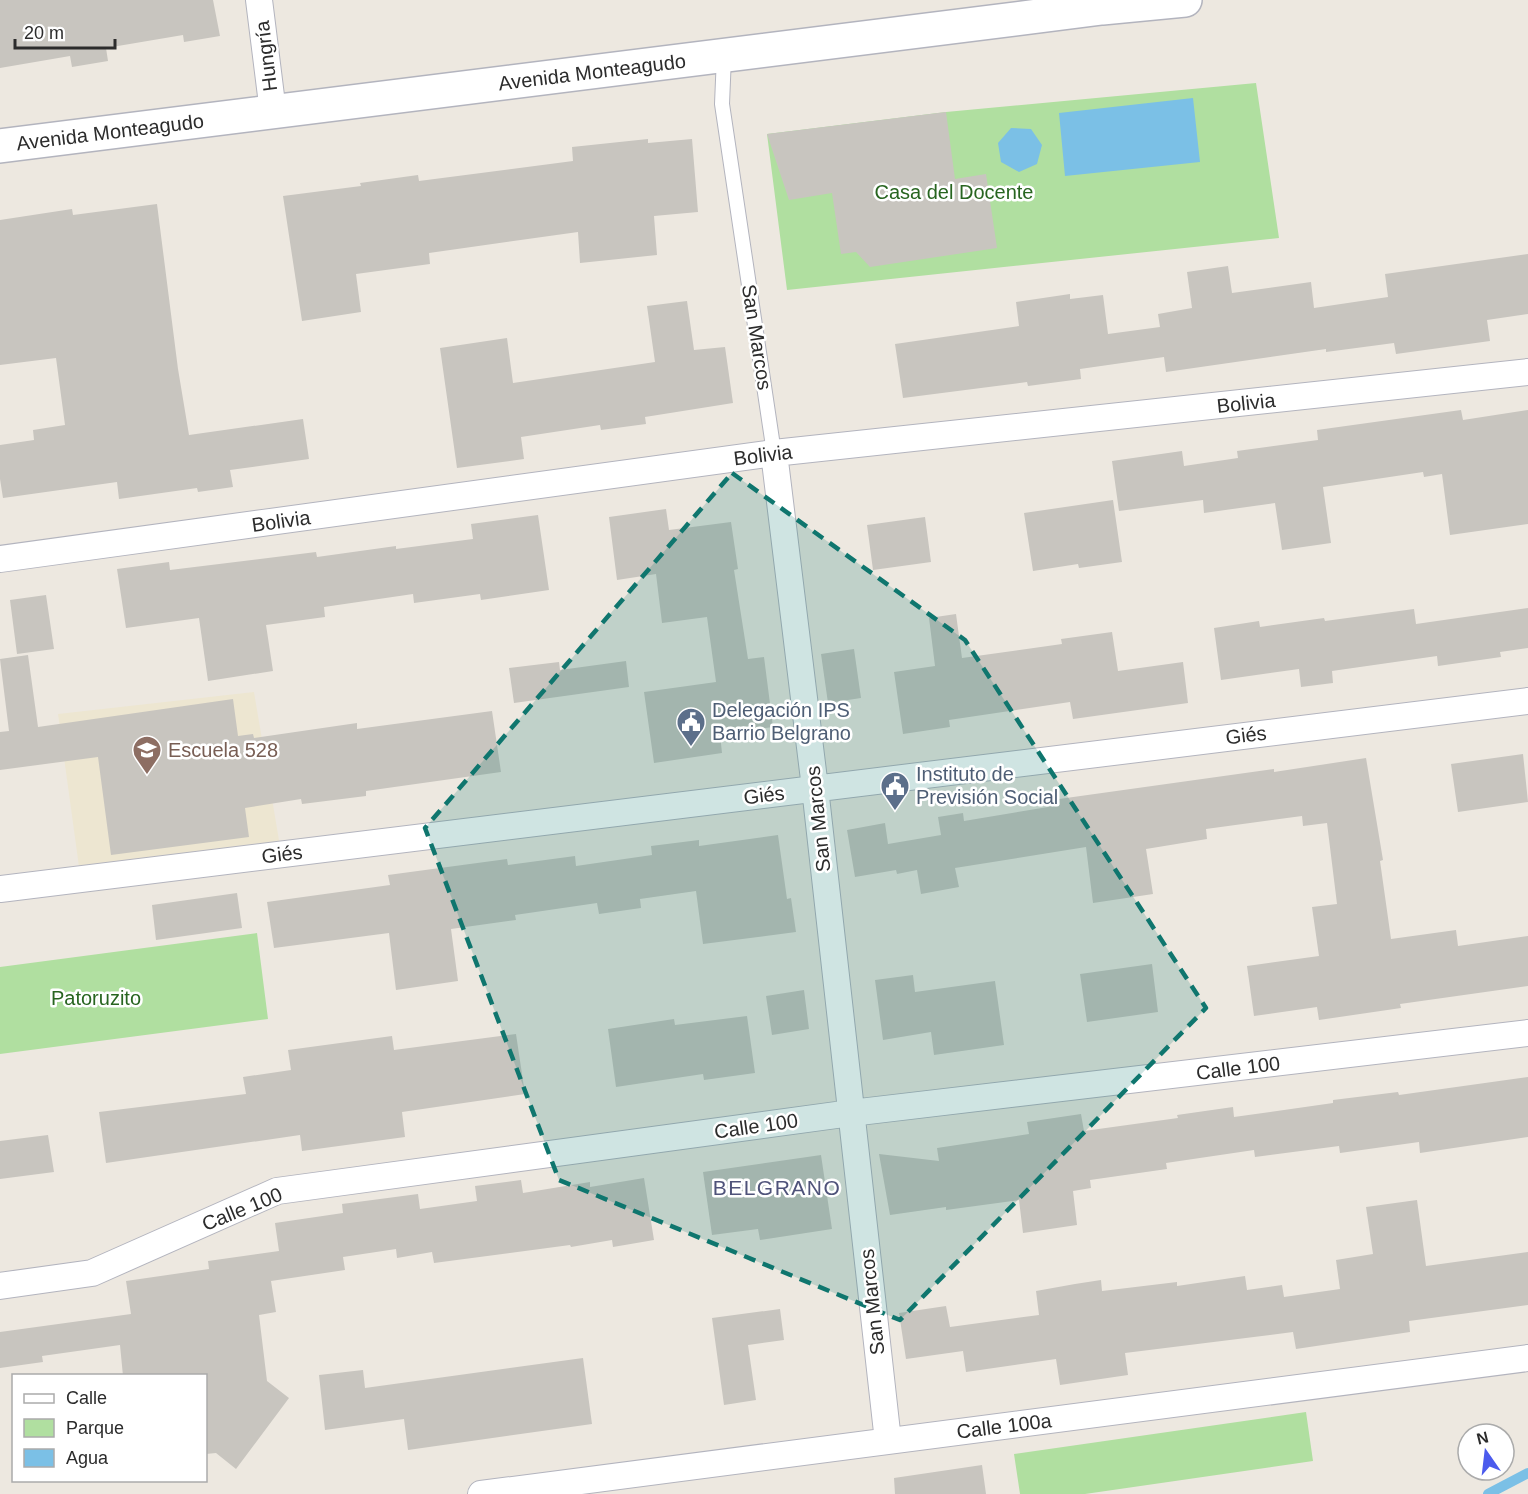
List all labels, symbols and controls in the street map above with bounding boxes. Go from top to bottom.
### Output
scale bar [15,12,116,50]
street label: Hungría [251,18,281,93]
text: 20 m [24,23,64,43]
street label: Avenida Monteagudo [497,50,687,94]
street label: Avenida Monteagudo [15,110,205,154]
park label: Casa del Docente [875,181,1033,203]
street label: San Marcos [738,283,776,391]
street label: Bolivia [1216,389,1277,417]
street label: Bolivia [732,440,794,470]
street label: Bolivia [250,506,313,536]
place label: Delegación IPS Barrio Belgrano [712,699,851,744]
public building icon: Delegación IPS Barrio Belgrano [675,706,707,748]
street label: Giés [1224,722,1268,748]
school or university icon: Escuela 528 [131,734,163,776]
place label: Escuela 528 [168,739,278,761]
place label: Instituto de Previsión Social [916,763,1058,808]
street label: San Marcos [801,765,835,873]
public building icon: Instituto de Previsión Social [879,770,911,812]
street label: Giés [742,782,786,808]
street label: Giés [260,841,304,867]
park label: Patoruzito [51,987,141,1009]
street label: Calle 100 [1195,1052,1281,1084]
street label: Calle 100 [713,1109,799,1143]
district label: BELGRANO [713,1176,841,1199]
street label: Calle 100 [199,1183,285,1235]
street label: San Marcos [855,1248,889,1356]
legend [12,1374,207,1482]
text: Calle [66,1388,107,1408]
street label: Calle 100a [955,1409,1054,1443]
text: Parque [66,1418,124,1438]
north arrow [1456,1422,1516,1482]
text: N [1475,1428,1490,1448]
text: Agua [66,1448,109,1468]

